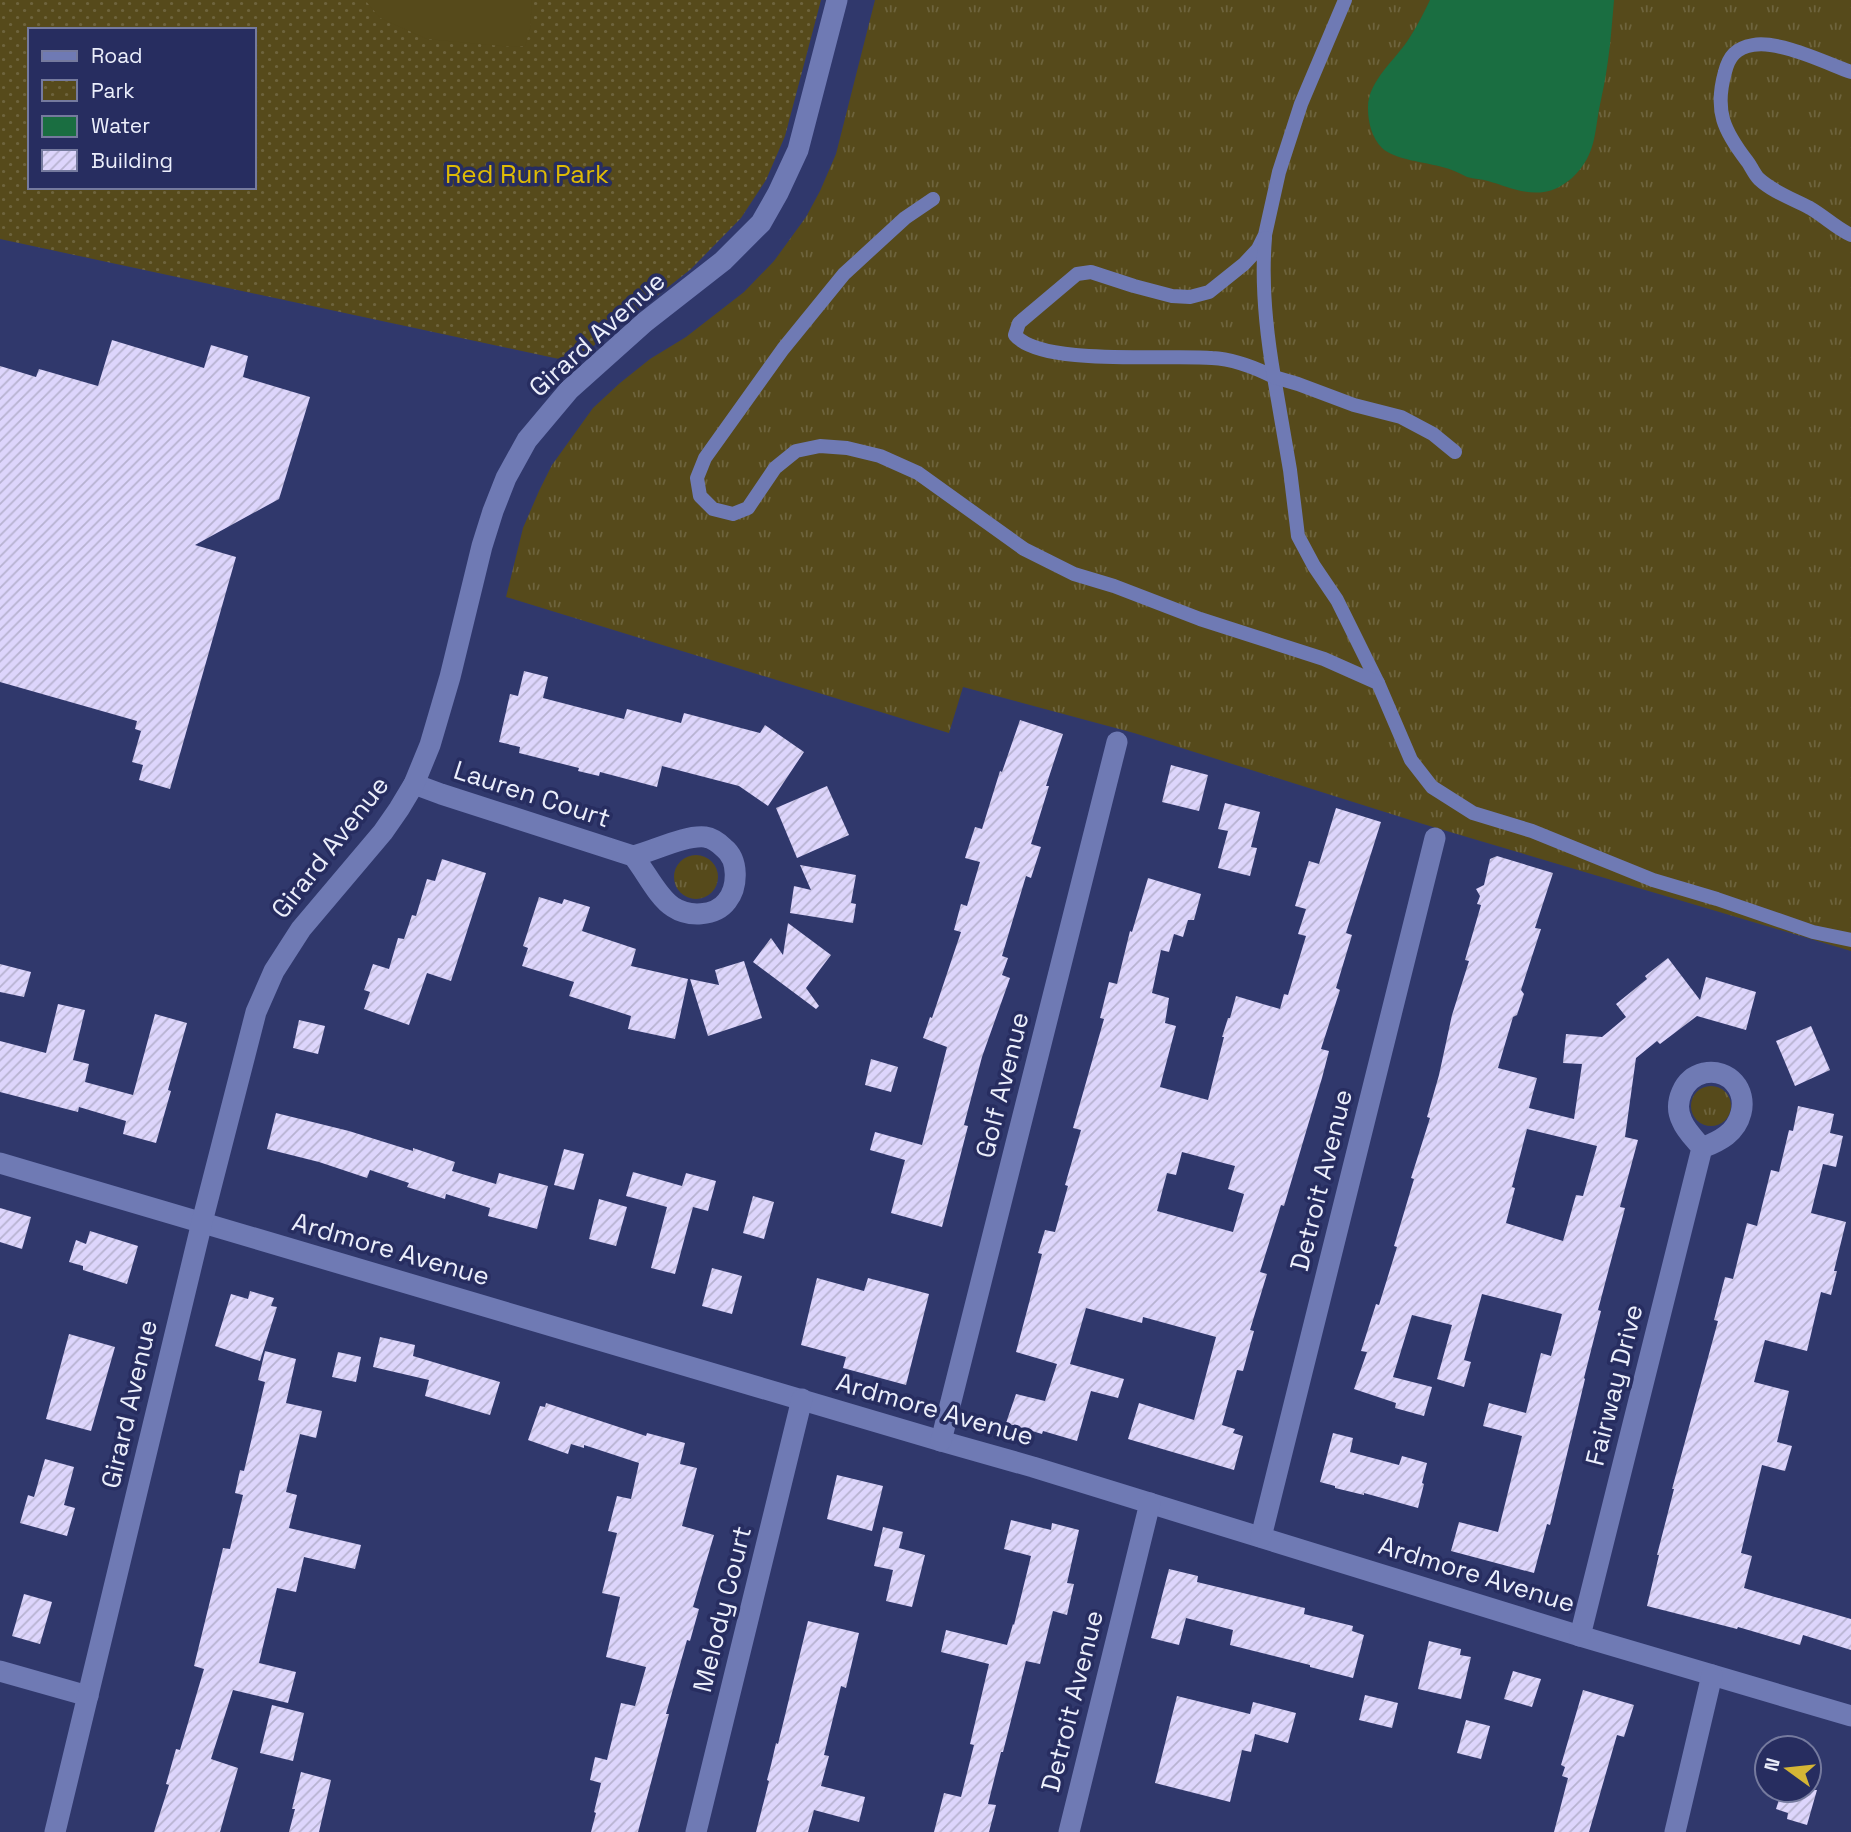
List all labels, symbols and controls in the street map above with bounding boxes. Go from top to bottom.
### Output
legend [28,28,256,189]
text: Road [91,42,143,69]
text: Park [91,77,135,104]
text: Water [91,112,150,139]
text: Building [91,147,173,174]
park label: Red Run Park [445,157,609,191]
street label: Girard Avenue [522,264,672,404]
street label: Lauren Court [449,753,615,835]
street label: Girard Avenue [264,769,396,925]
street label: Golf Avenue [967,1008,1037,1162]
street label: Detroit Avenue [1282,1086,1360,1274]
street label: Ardmore Avenue [288,1205,494,1293]
street label: Fairway Drive [1578,1301,1650,1469]
street label: Girard Avenue [93,1316,165,1492]
street label: Ardmore Avenue [832,1365,1038,1453]
street label: Melody Court [685,1522,759,1696]
street label: Ardmore Avenue [1375,1528,1579,1620]
street label: Detroit Avenue [1033,1607,1111,1795]
north arrow [1753,1734,1823,1804]
text: N [1758,1755,1786,1774]

